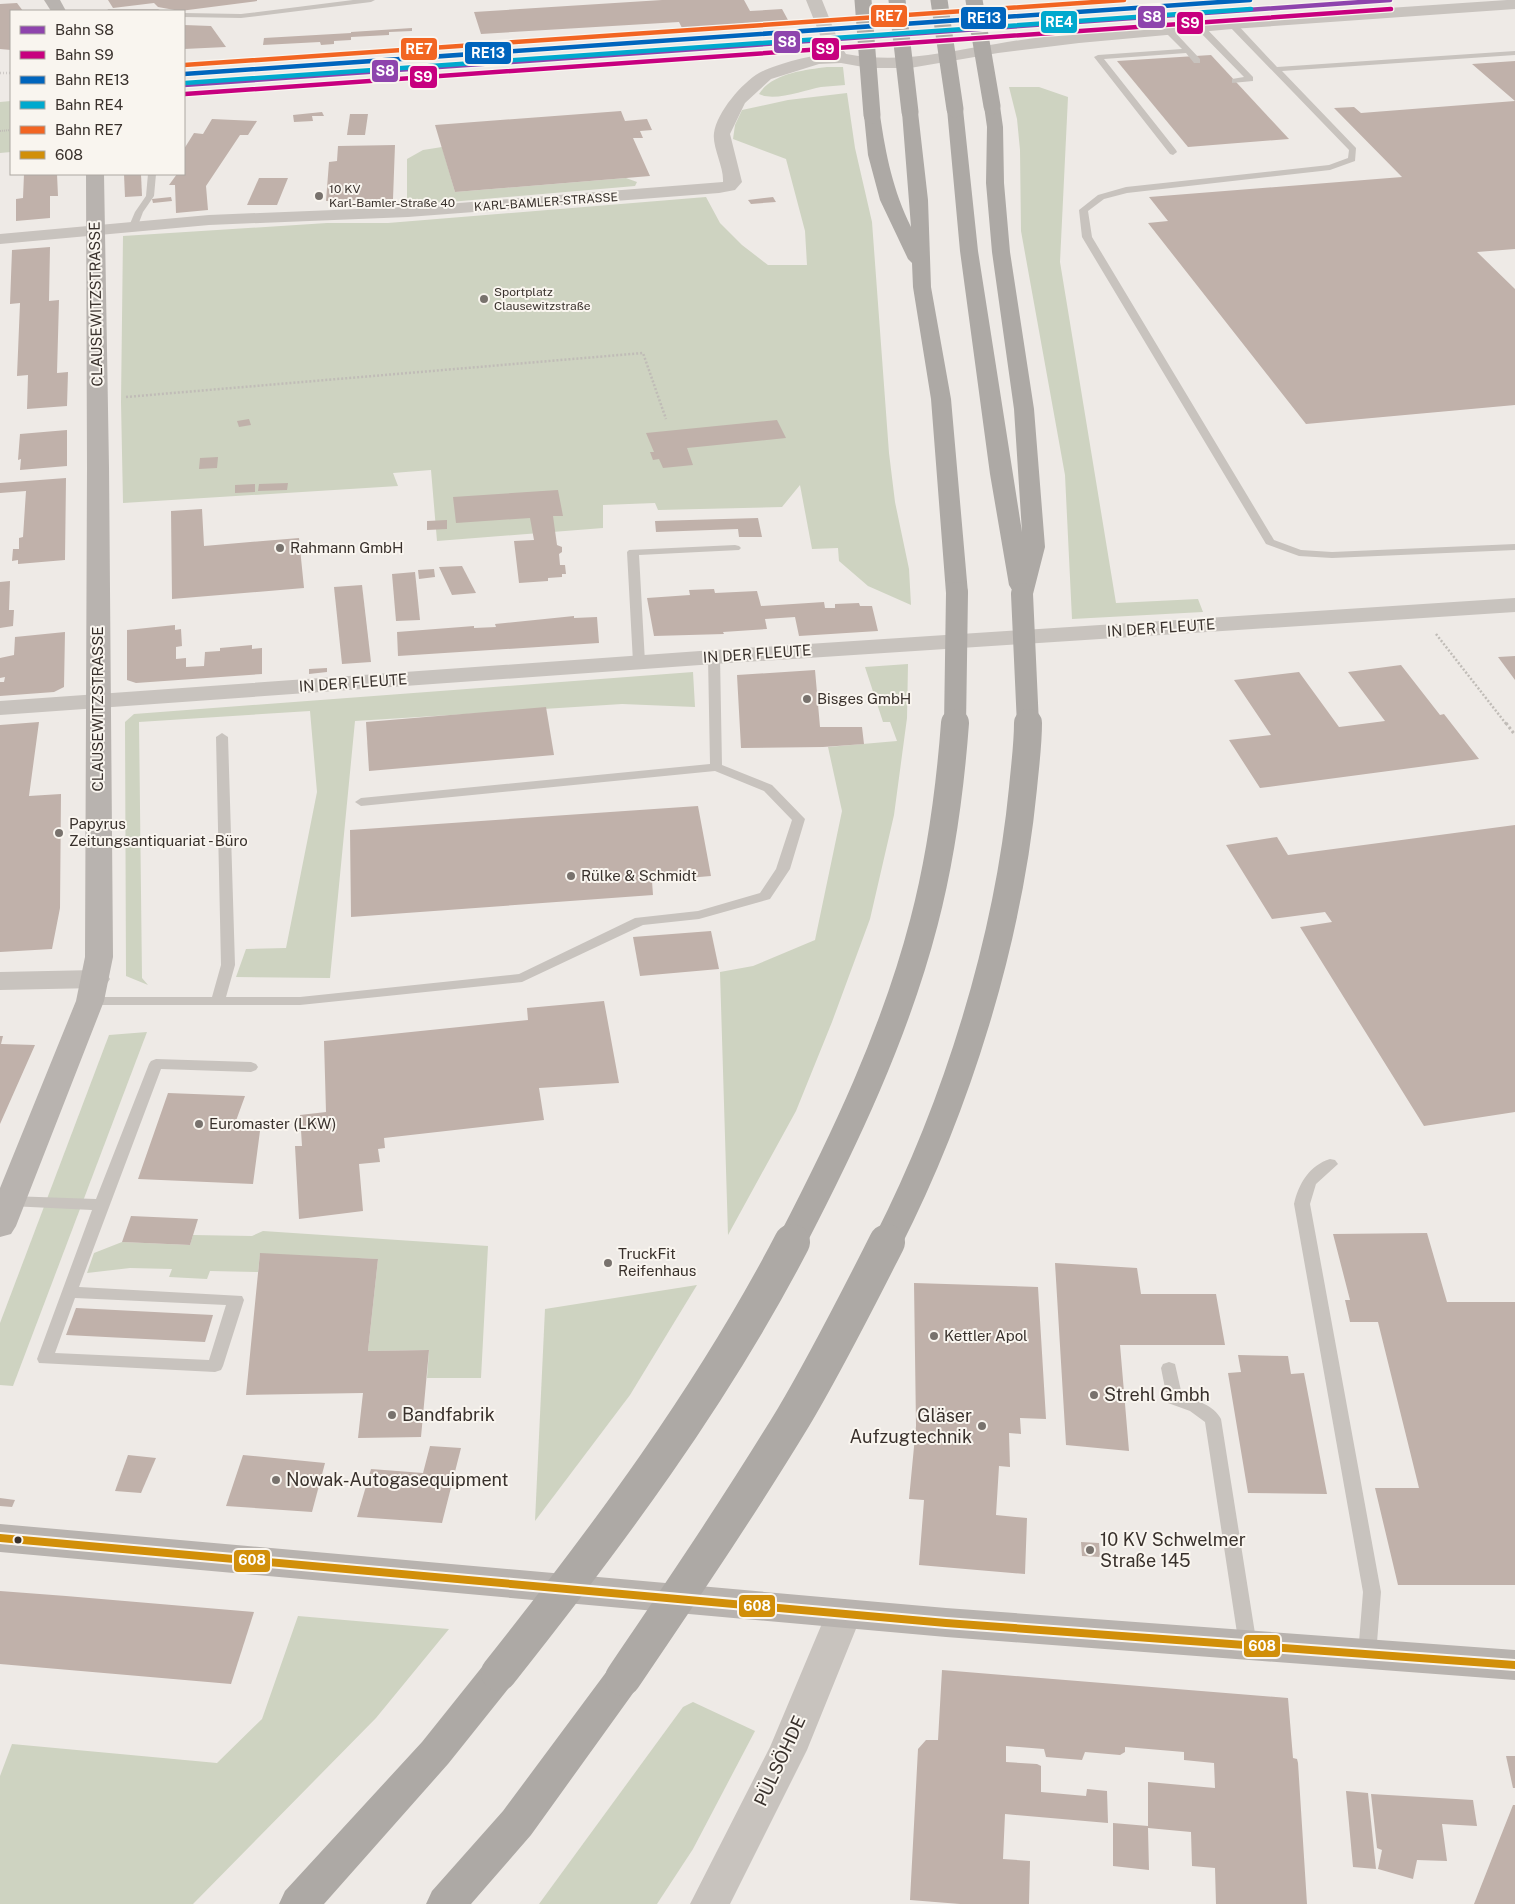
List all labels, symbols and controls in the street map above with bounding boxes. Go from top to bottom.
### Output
line badge: RE7 [870,4,908,28]
line badge: S8 [1137,5,1166,29]
line badge: RE13 [960,6,1007,30]
text: RE7 [875,8,903,24]
text: S8 [1142,9,1162,25]
legend [10,10,185,175]
text: RE13 [967,10,1001,26]
line badge: RE4 [1040,10,1078,34]
line badge: S9 [1176,11,1204,35]
text: RE4 [1045,14,1073,30]
text: S9 [1181,15,1199,31]
text: Bahn S8 [55,21,114,38]
line badge: S8 [773,30,801,54]
text: S8 [777,34,797,50]
line badge: RE7 [400,37,438,61]
line badge: S9 [811,37,840,61]
text: RE7 [405,41,433,57]
line badge: RE13 [464,41,512,65]
text: S9 [816,41,834,57]
text: RE13 [471,45,505,61]
text: Bahn S9 [55,46,114,63]
line badge: S8 [371,59,399,83]
text: S8 [375,63,395,79]
line badge: S9 [409,65,438,89]
text: S9 [414,69,432,85]
text: Bahn RE13 [55,71,129,88]
text: Bahn RE4 [55,96,123,113]
text: Bahn RE7 [55,121,123,138]
text: 608 [55,146,83,163]
place label: 10 KV Karl-Bamler-Straße 40 [329,182,455,210]
marker: 10 KV Karl-Bamler-Straße 40 [313,190,325,202]
street label: KARL-BAMLER-STRASSE [474,190,618,214]
street label: CLAUSEWITZSTRASSE [86,221,105,387]
place label: Sportplatz Clausewitzstraße [494,285,591,313]
marker: Sportplatz Clausewitzstraße [478,293,490,305]
place label: Rahmann GmbH [290,539,403,556]
marker: Rahmann GmbH [274,542,286,554]
street label: IN DER FLEUTE [1106,615,1216,640]
street label: CLAUSEWITZSTRASSE [89,626,106,792]
street label: IN DER FLEUTE [702,641,812,666]
street label: IN DER FLEUTE [298,670,408,695]
place label: Bisges GmbH [817,690,911,707]
marker: Bisges GmbH [801,693,813,705]
place label: Papyrus Zeitungsantiquariat - Büro [69,815,248,849]
marker: Papyrus Zeitungsantiquariat - Büro [53,827,65,839]
place label: Rülke & Schmidt [581,867,697,884]
marker: Rülke & Schmidt [565,870,577,882]
place label: Euromaster (LKW) [209,1115,336,1132]
marker: Euromaster (LKW) [193,1118,205,1130]
place label: TruckFit Reifenhaus [618,1245,696,1279]
marker: TruckFit Reifenhaus [602,1257,614,1269]
place label: Kettler Apol [944,1327,1028,1344]
marker: Kettler Apol [928,1330,940,1342]
place label: Strehl Gmbh [1104,1384,1210,1405]
marker: Strehl Gmbh [1088,1389,1100,1401]
place label: Bandfabrik [402,1404,495,1425]
place label: Gläser Aufzugtechnik [849,1405,972,1447]
marker: Bandfabrik [386,1409,398,1421]
marker: Gläser Aufzugtechnik [976,1420,988,1432]
place label: Nowak-Autogasequipment [286,1469,509,1490]
marker: Nowak-Autogasequipment [270,1474,282,1486]
place label: 10 KV Schwelmer Straße 145 [1100,1529,1246,1571]
unlabelled marker [13,1535,23,1545]
marker: 10 KV Schwelmer Straße 145 [1084,1544,1096,1556]
line badge: 608 [233,1549,271,1573]
text: 608 [238,1552,266,1568]
line badge: 608 [738,1594,776,1618]
text: 608 [743,1598,771,1614]
line badge: 608 [1243,1634,1281,1658]
text: 608 [1248,1638,1276,1654]
street label: PÜLSÖHDE [749,1712,810,1809]

